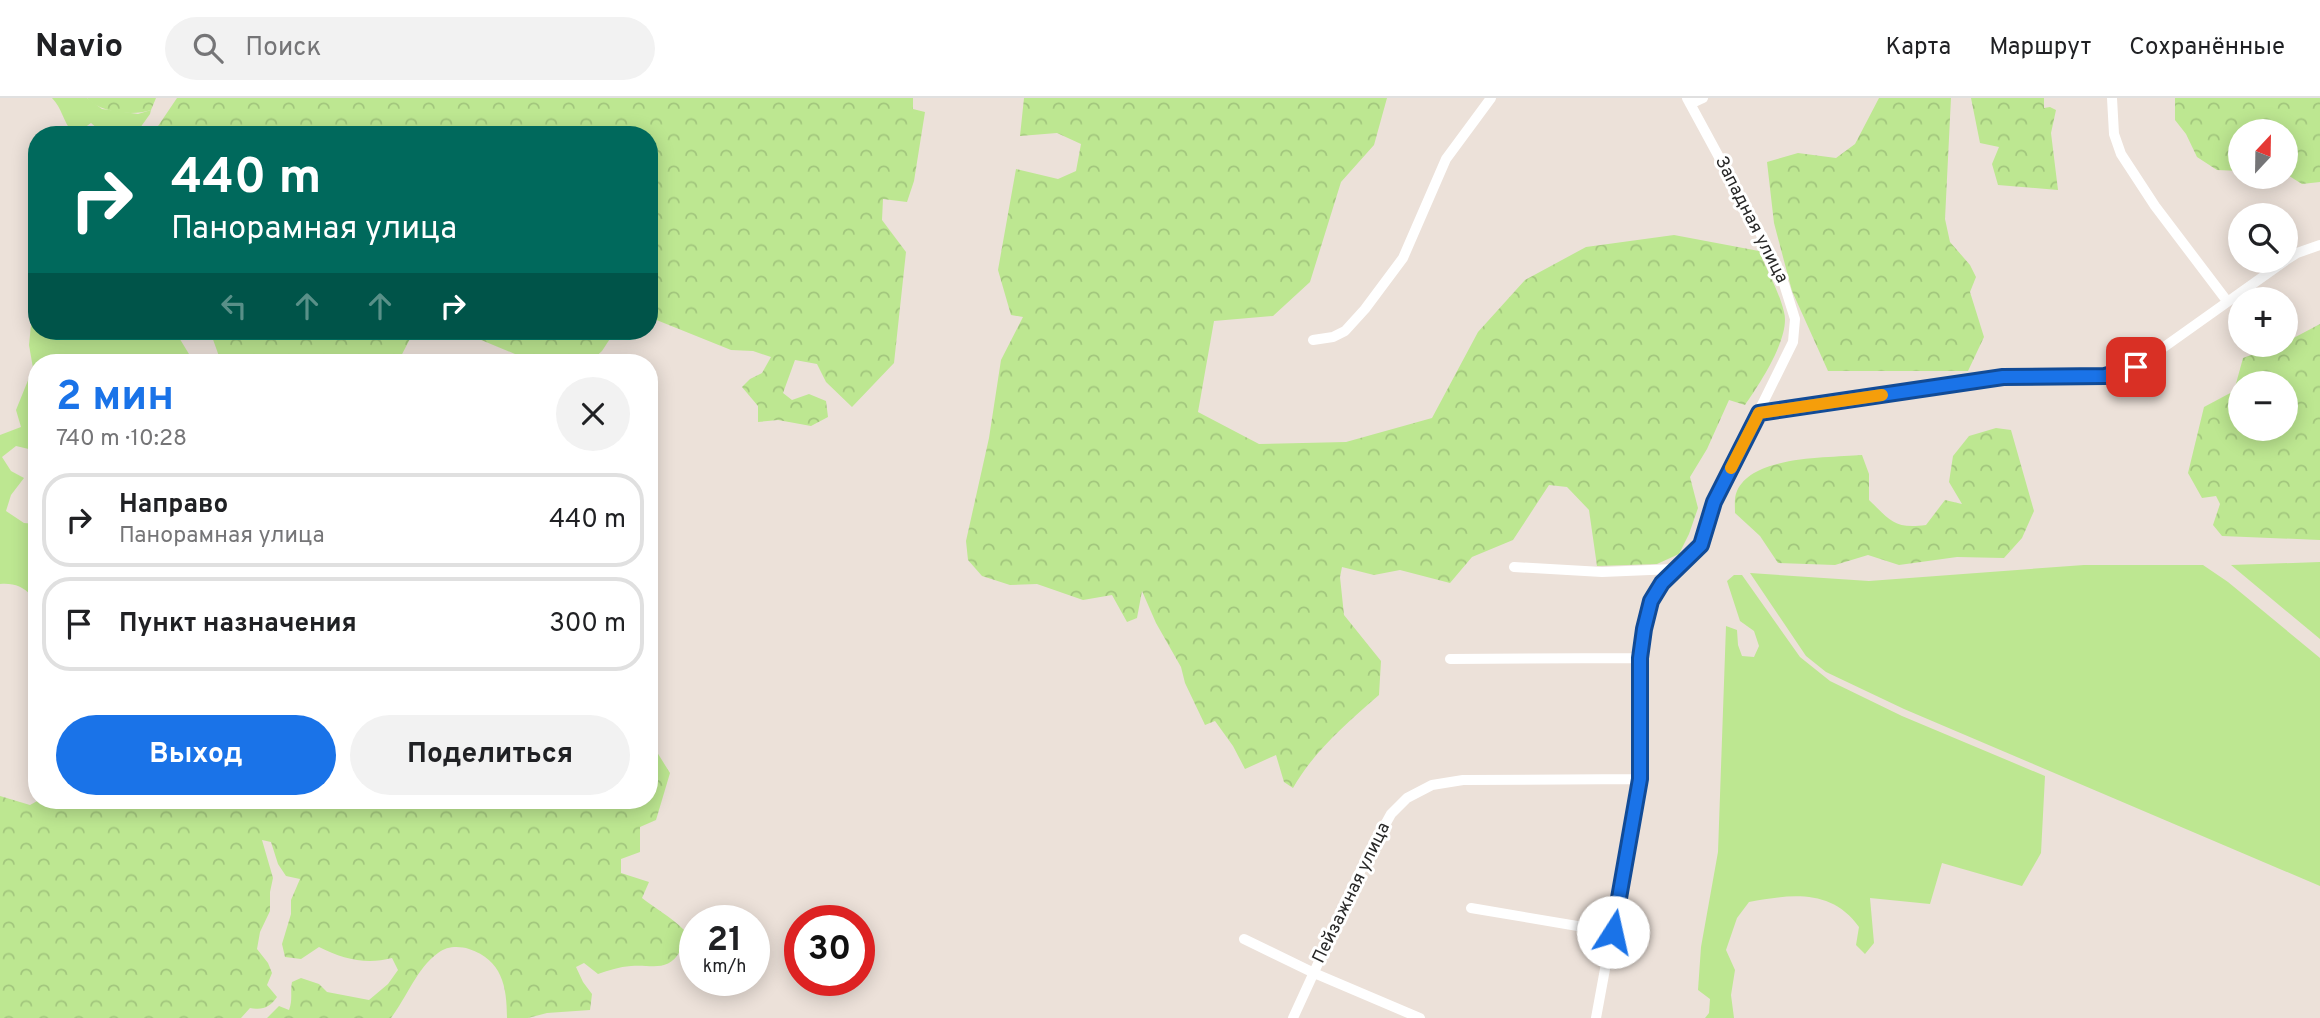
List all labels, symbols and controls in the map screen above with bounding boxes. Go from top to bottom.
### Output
search box [165,17,655,80]
text: Navio [35,27,123,69]
icon: search [189,29,227,67]
text: Поиск [245,32,321,65]
text: Карта [1885,33,1951,63]
text: Маршрут [1989,33,2091,63]
text: Сохранённые [2129,33,2285,63]
north arrow [2228,119,2298,189]
map controls [2228,119,2298,441]
text: 440 m [171,149,321,211]
street label: Западная улица [1709,153,1793,287]
icon: right [56,154,147,245]
button: search [2228,203,2298,273]
text: Панорамная улица [171,210,457,250]
icon: left [215,287,253,325]
icon: ahead [288,287,326,325]
icon: ahead [361,287,399,325]
icon: right [434,287,472,325]
button: + [2228,287,2298,357]
pin [2106,337,2166,397]
icon: arrive [2117,348,2155,386]
button: − [2228,371,2298,441]
text: 2 мин [56,372,174,425]
button: close [556,377,630,451]
text: 740 m · 10:28 [56,425,187,454]
text: Направо [119,489,228,522]
icon: right [60,501,98,539]
text: 440 m [549,504,626,537]
text: Панорамная улица [119,522,325,551]
icon: arrive [60,605,98,643]
text: Пункт назначения [119,608,357,641]
text: 300 m [549,608,626,641]
button: Выход [56,715,336,795]
button: Поделиться [350,715,630,795]
street label: Пейзажная улица [1308,819,1396,967]
position arrow [1576,895,1650,969]
speed limit sign: 30 [784,905,875,996]
text: 21 [707,919,742,963]
text: km/h [703,956,746,979]

